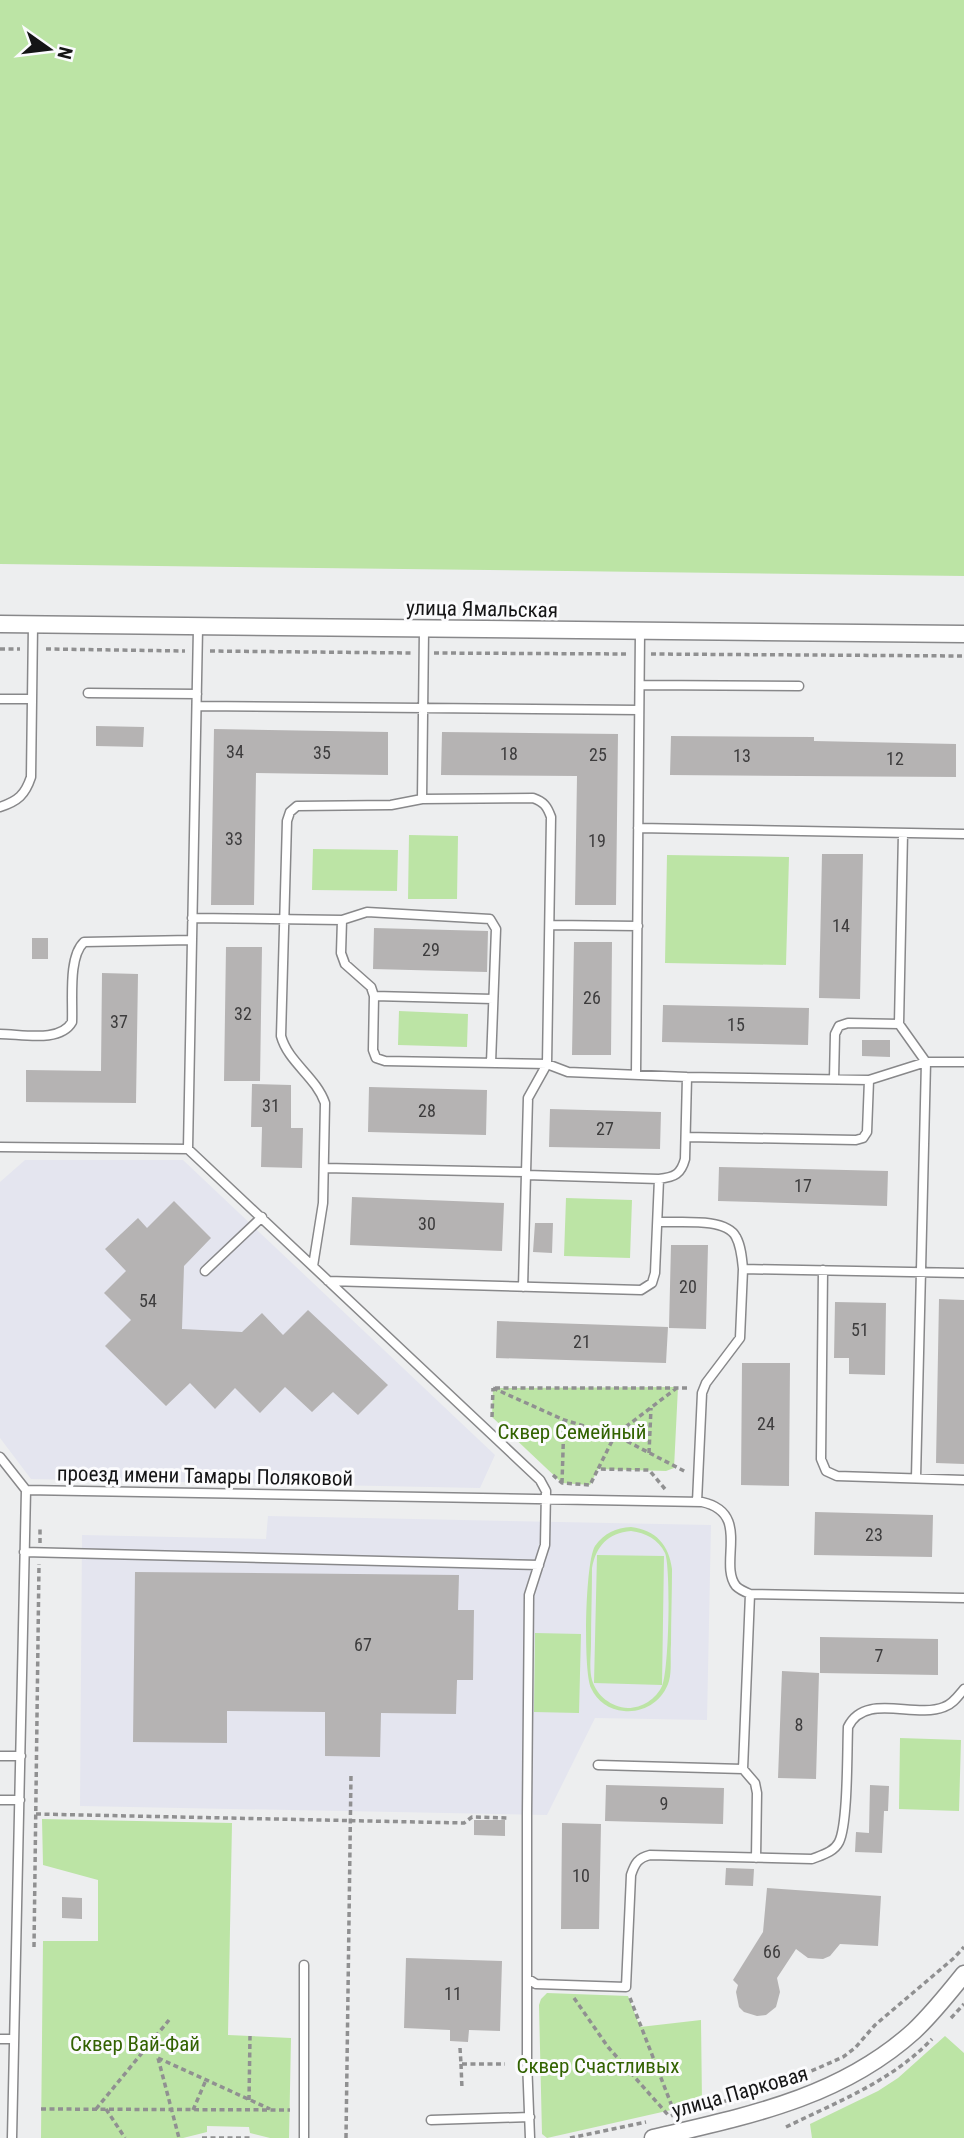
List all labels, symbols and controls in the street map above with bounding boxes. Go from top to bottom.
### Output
north arrow [14,14,84,84]
text: N [52,45,78,61]
street label: улица Ямальская [406,596,558,622]
house number: 34 [226,741,244,762]
house number: 35 [313,742,331,763]
house number: 18 [500,743,518,764]
house number: 25 [589,744,607,765]
house number: 13 [733,745,751,766]
house number: 12 [886,748,904,769]
house number: 33 [225,828,243,849]
house number: 19 [588,830,606,851]
house number: 14 [832,915,850,936]
house number: 29 [422,939,440,960]
house number: 26 [583,987,601,1008]
house number: 32 [234,1003,252,1024]
house number: 37 [110,1011,128,1032]
house number: 15 [727,1014,745,1035]
house number: 31 [262,1095,280,1116]
house number: 28 [418,1100,436,1121]
house number: 27 [596,1118,614,1139]
house number: 17 [794,1175,812,1196]
house number: 30 [418,1213,436,1234]
house number: 20 [679,1276,697,1297]
house number: 54 [139,1290,157,1311]
house number: 51 [851,1319,869,1340]
house number: 21 [573,1331,591,1352]
house number: 24 [757,1413,775,1434]
park label: Сквер Семейный [497,1420,647,1444]
street label: проезд имени Тамары Поляковой [57,1461,353,1491]
house number: 23 [865,1524,883,1545]
house number: 67 [354,1634,372,1655]
house number: 7 [875,1645,884,1666]
house number: 8 [795,1714,803,1735]
house number: 9 [660,1793,668,1814]
house number: 10 [572,1865,590,1886]
house number: 66 [763,1941,781,1962]
house number: 11 [444,1983,462,2004]
park label: Сквер Вай-Фай [70,2032,200,2056]
park label: Сквер Счастливых [517,2054,679,2078]
street label: улица Парковая [669,2061,811,2123]

